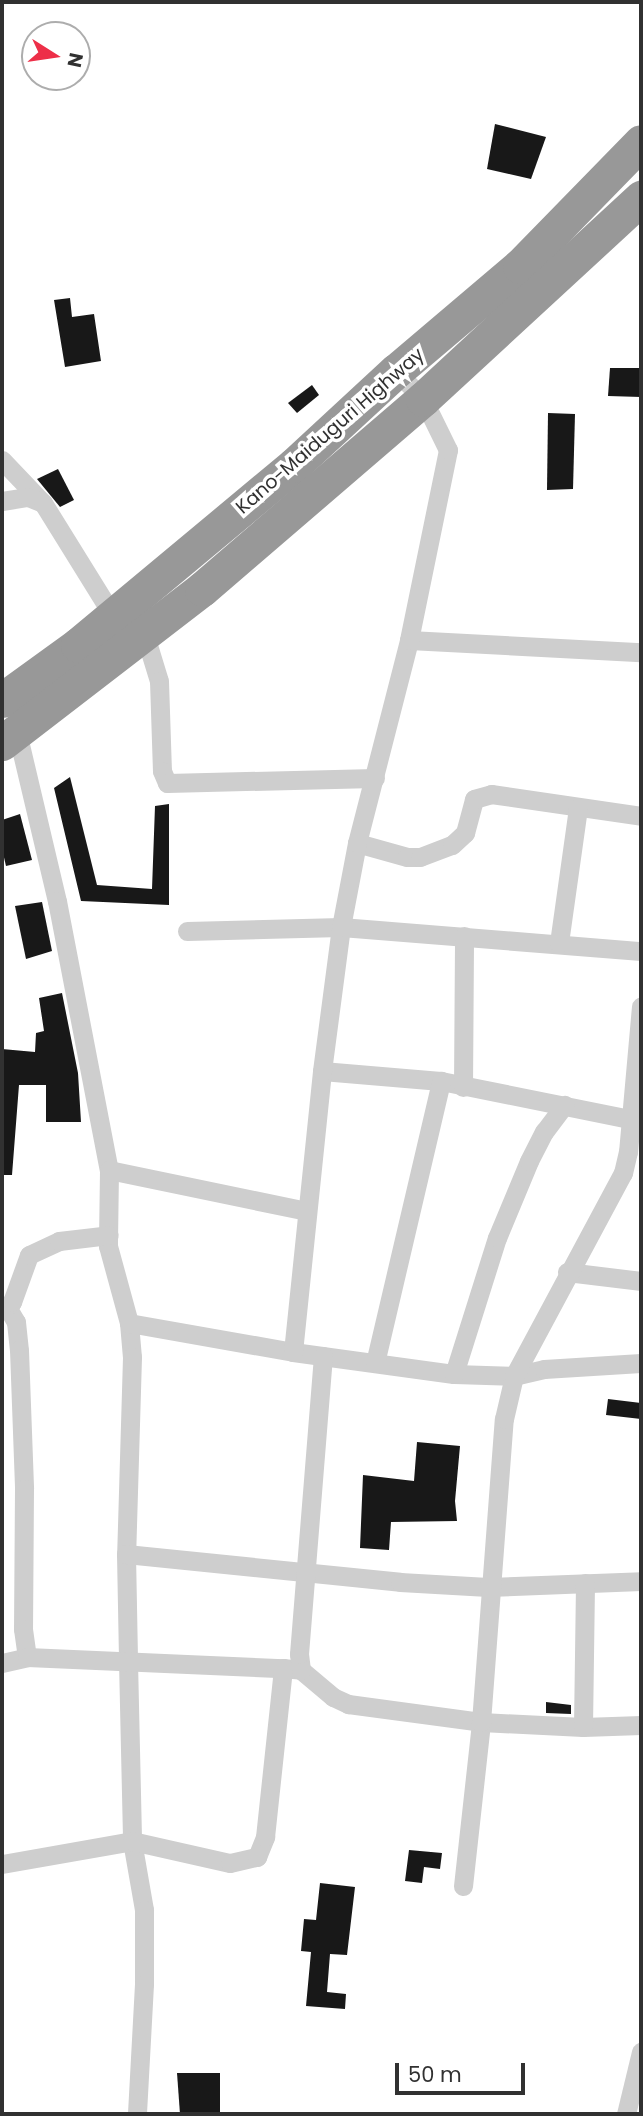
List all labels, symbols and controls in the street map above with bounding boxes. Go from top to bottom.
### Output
north arrow [21,21,91,91]
text: N [60,50,90,70]
street label: Kano-Maiduguri Highway [231,343,429,519]
scale bar [398,2050,528,2094]
text: 50 m [408,2060,462,2089]

